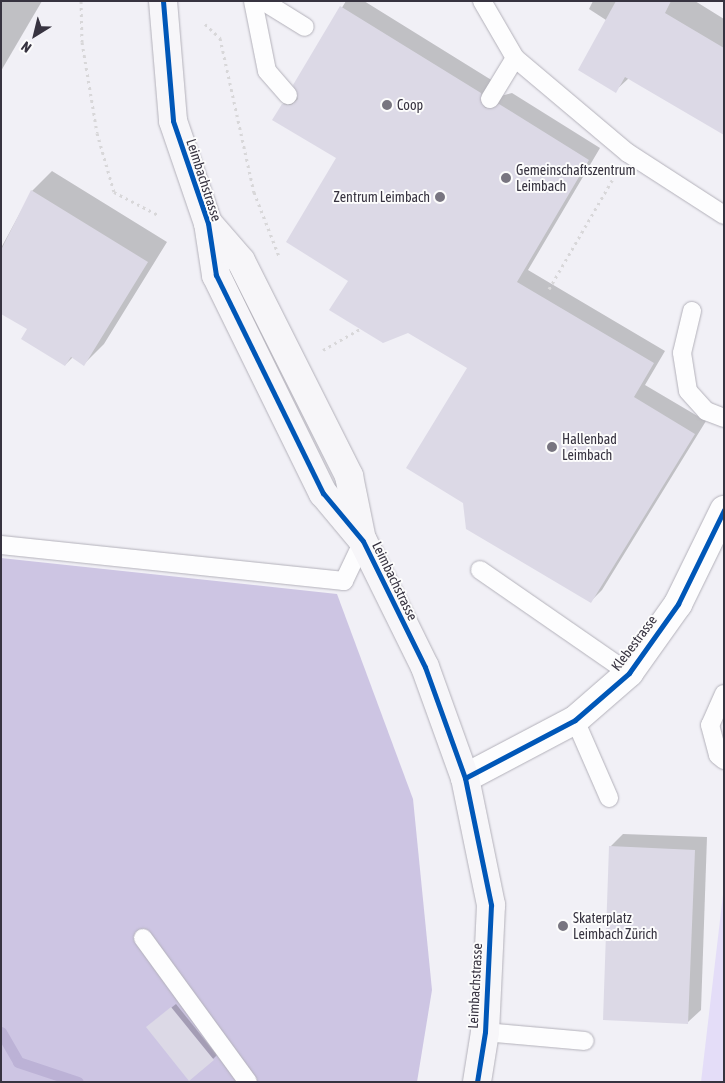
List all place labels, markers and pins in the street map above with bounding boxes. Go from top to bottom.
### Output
place label: Coop [397,97,423,113]
marker: Coop [381,99,393,111]
place label: Gemeinschaftszentrum Leimbach [516,162,636,194]
marker: Gemeinschaftszentrum Leimbach [500,172,512,184]
place label: Zentrum Leimbach [333,189,430,205]
marker: Zentrum Leimbach [434,191,446,203]
place label: Hallenbad Leimbach [562,431,617,464]
marker: Hallenbad Leimbach [546,441,558,453]
place label: Skaterplatz Leimbach Zürich [573,910,657,942]
marker: Skaterplatz Leimbach Zürich [557,920,569,932]

